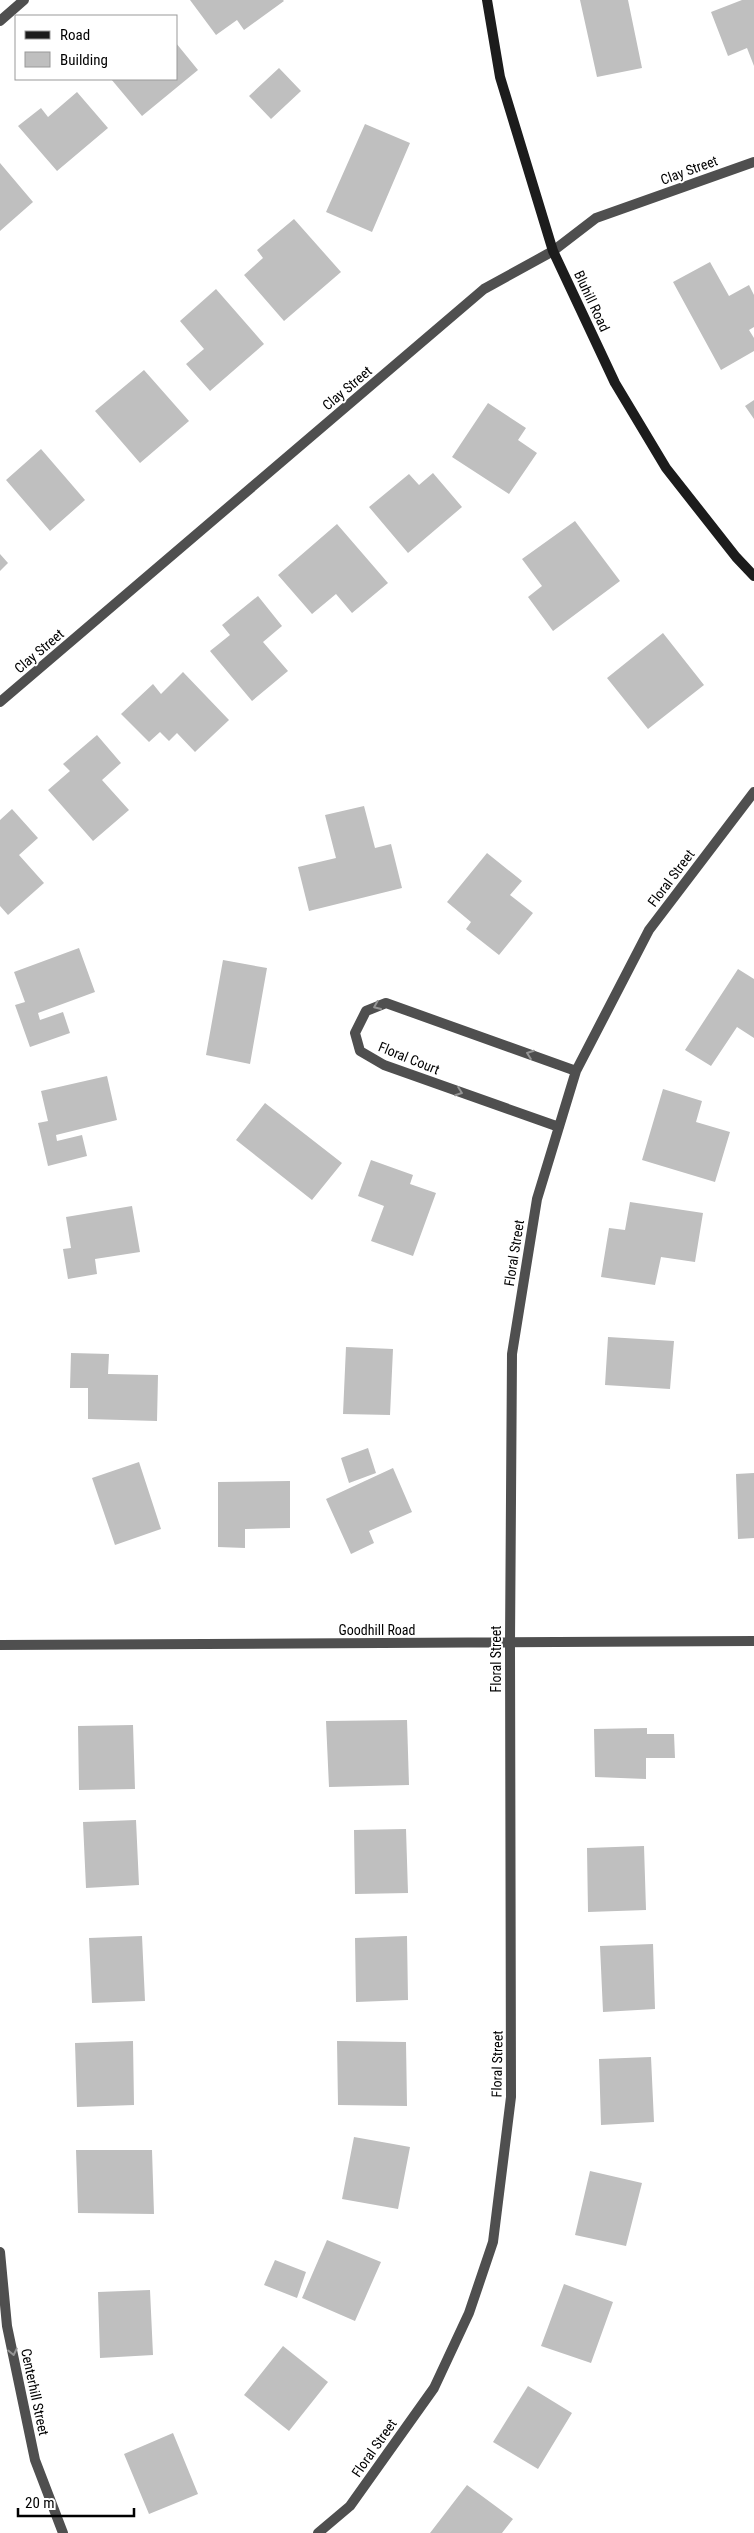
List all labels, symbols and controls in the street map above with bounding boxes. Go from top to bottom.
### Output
legend [15,15,178,80]
text: Road [60,26,90,44]
text: Building [60,51,108,69]
street label: Clay Street [658,152,720,188]
street label: Bluhill Road [571,268,613,334]
street label: Clay Street [319,363,375,413]
street label: Clay Street [11,626,67,676]
street label: Floral Street [644,846,698,910]
one-way arrow [373,1000,382,1011]
street label: Floral Court [376,1038,442,1078]
one-way arrow [526,1050,535,1060]
one-way arrow [454,1086,463,1096]
street label: Floral Street [501,1219,527,1287]
street label: Goodhill Road [339,1622,416,1638]
street label: Floral Street [488,1626,504,1692]
street label: Floral Street [488,2030,506,2098]
street label: Centerhill Street [18,2347,52,2437]
one-way arrow [7,2348,17,2357]
street label: Floral Street [348,2416,400,2480]
scale bar [18,2486,134,2518]
text: 20 m [25,2494,55,2512]

